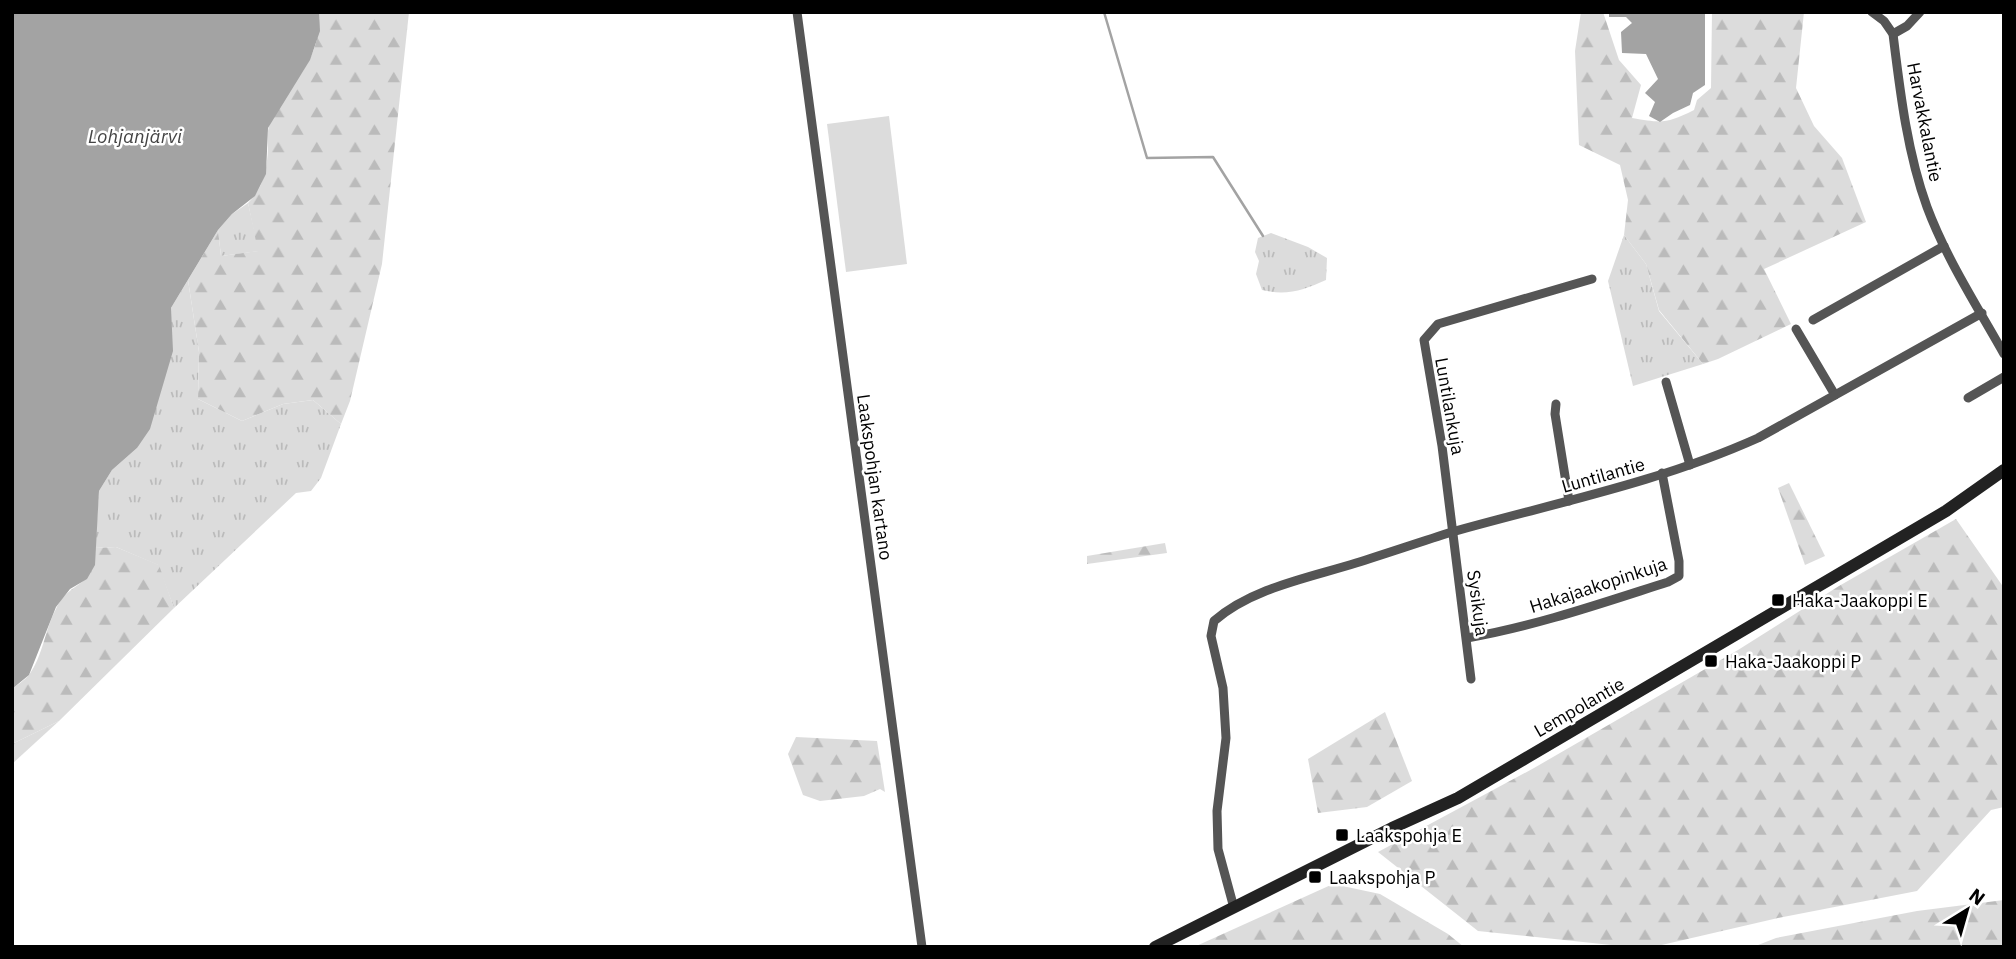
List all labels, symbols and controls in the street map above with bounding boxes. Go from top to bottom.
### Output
street label: Harvakkalantie [1902,60,1948,184]
water label: Lohjanjärvi [88,124,183,148]
street label: Luntilankuja [1430,356,1470,457]
street label: Laakspohjan kartano [852,392,898,562]
street label: Luntilantie [1559,452,1647,498]
street label: Hakajaakopinkuja [1526,552,1670,618]
street label: Sysikuja [1462,569,1494,638]
place label: Haka-Jaakoppi E [1792,589,1928,612]
marker: Haka-Jaakoppi E [1770,592,1786,608]
place label: Haka-Jaakoppi P [1725,650,1861,673]
marker: Haka-Jaakoppi P [1703,653,1719,669]
street label: Lempolantie [1530,672,1628,742]
place label: Laakspohja E [1356,824,1462,847]
marker: Laakspohja E [1334,827,1350,843]
place label: Laakspohja P [1329,866,1435,889]
marker: Laakspohja P [1307,869,1323,885]
north arrow [1932,875,2002,945]
text: N [1965,883,1990,910]

